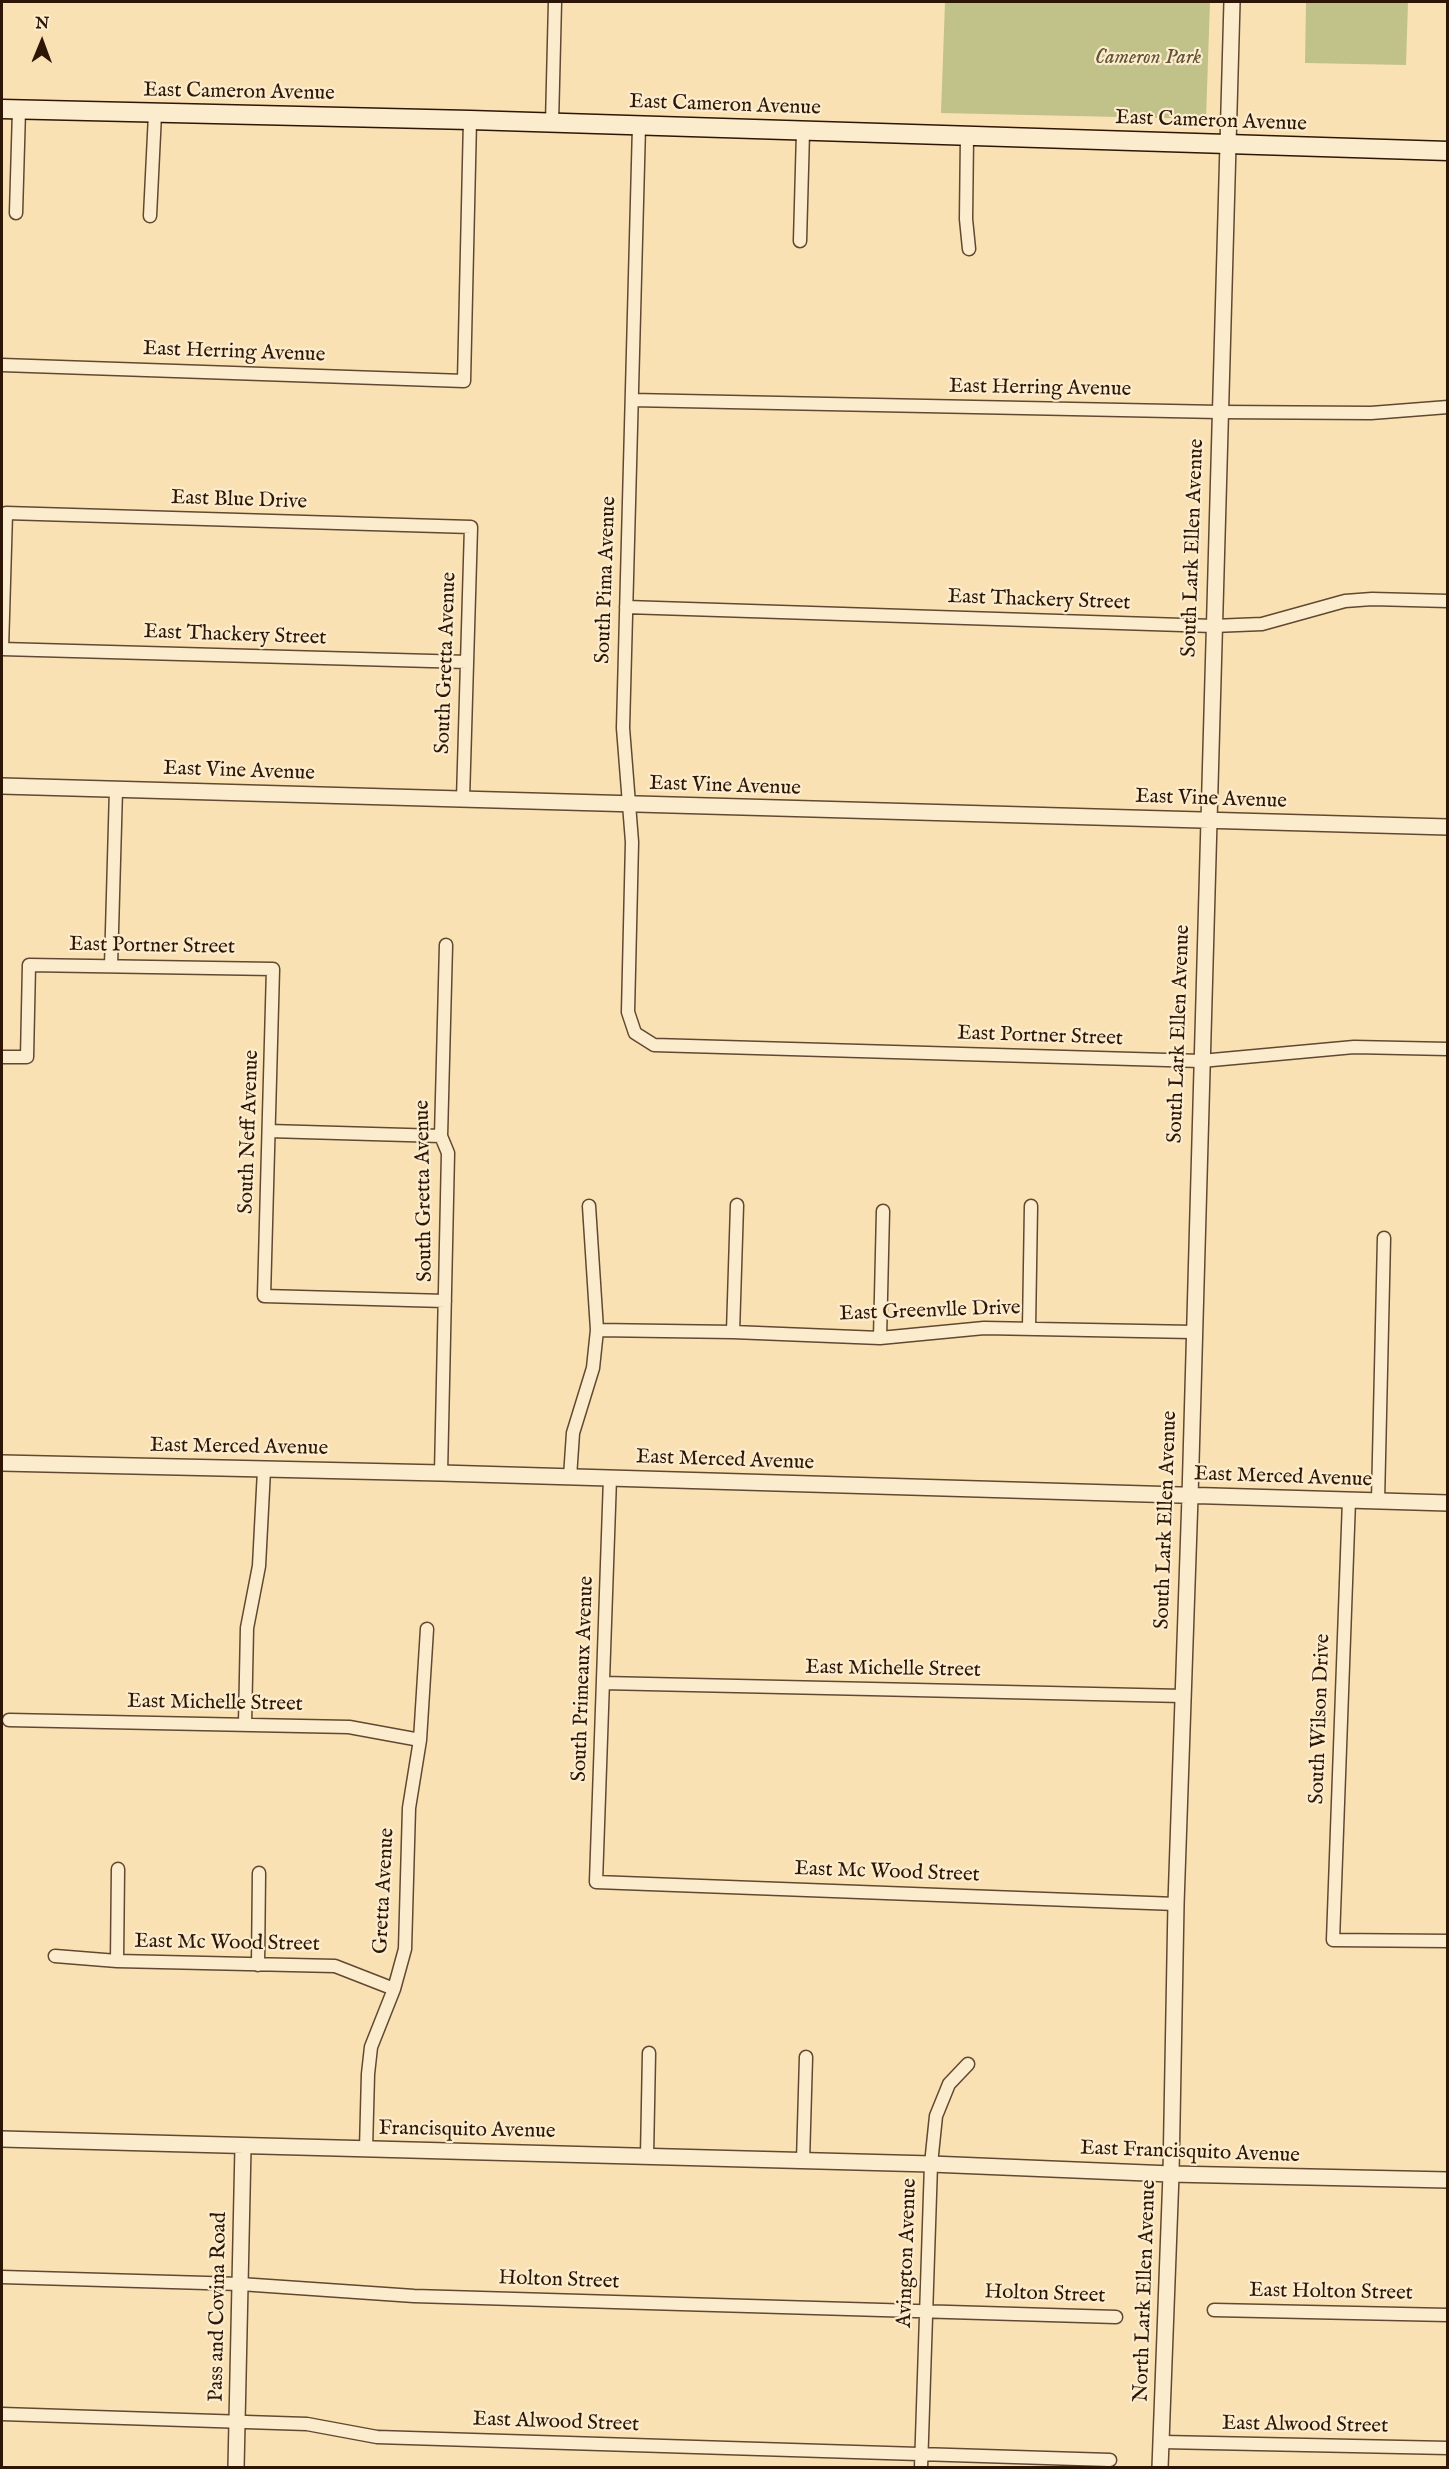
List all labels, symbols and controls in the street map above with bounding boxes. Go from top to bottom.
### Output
north arrow [12,12,72,72]
text: N [35,14,49,34]
park label: Cameron Park [1095,46,1201,72]
street label: East Cameron Avenue [143,79,335,107]
street label: East Cameron Avenue [629,90,821,122]
street label: East Cameron Avenue [1115,106,1307,138]
street label: East Herring Avenue [142,337,326,369]
street label: East Herring Avenue [949,375,1131,403]
street label: South Lark Ellen Avenue [1178,438,1210,658]
street label: East Blue Drive [170,486,308,516]
street label: South Pima Avenue [591,496,623,664]
street label: South Gretta Avenue [431,572,463,754]
street label: East Thackery Street [947,585,1131,617]
street label: East Thackery Street [143,620,327,652]
street label: East Vine Avenue [163,757,315,787]
street label: East Vine Avenue [649,772,801,802]
street label: East Vine Avenue [1135,785,1287,815]
street label: South Lark Ellen Avenue [1164,924,1196,1144]
street label: East Portner Street [69,933,235,961]
street label: East Portner Street [957,1022,1123,1052]
street label: South Neff Avenue [235,1049,265,1215]
street label: South Gretta Avenue [411,1100,439,1282]
street label: East Greenvlle Drive [839,1296,1021,1328]
street label: South Lark Ellen Avenue [1151,1410,1183,1630]
street label: East Merced Avenue [150,1434,328,1462]
street label: East Merced Avenue [635,1445,815,1477]
street label: East Merced Avenue [1193,1462,1373,1494]
street label: South Primeaux Avenue [568,1576,600,1782]
street label: South Wilson Drive [1305,1633,1337,1805]
street label: East Michelle Street [805,1656,981,1684]
street label: East Michelle Street [127,1690,303,1718]
street label: Gretta Avenue [369,1827,401,1955]
street label: East Mc Wood Street [794,1857,980,1889]
street label: East Mc Wood Street [134,1930,320,1958]
street label: Francisquito Avenue [378,2117,556,2145]
street label: East Francisquito Avenue [1080,2137,1300,2169]
street label: Avington Avenue [893,2178,923,2328]
street label: North Lark Ellen Avenue [1130,2179,1162,2403]
street label: Pass and Covina Road [205,2212,233,2402]
street label: Holton Street [498,2266,620,2296]
street label: East Holton Street [1249,2279,1413,2307]
street label: Holton Street [984,2280,1106,2310]
street label: East Alwood Street [472,2408,640,2438]
street label: East Alwood Street [1222,2412,1388,2440]

